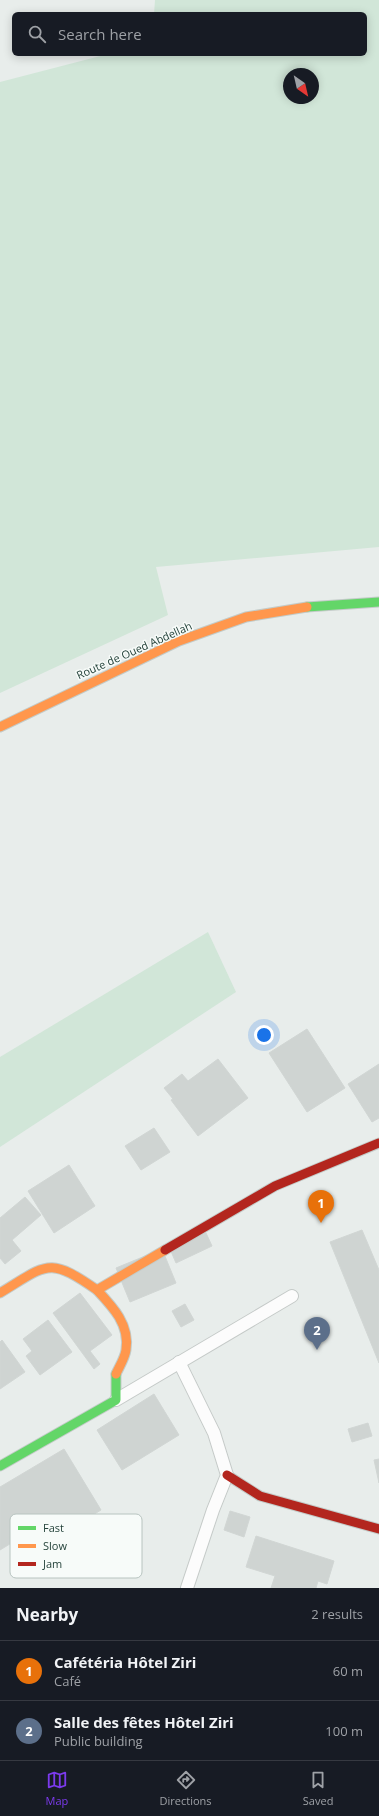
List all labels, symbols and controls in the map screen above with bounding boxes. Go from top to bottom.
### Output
search box [12,12,367,56]
icon: search [26,23,48,45]
text: Search here [58,24,142,44]
north arrow [283,68,319,104]
street label: Route de Oued Abdellah [74,618,194,682]
your location [254,1025,274,1045]
pin: 1 [308,1190,334,1223]
pin: 2 [304,1317,330,1350]
legend [10,1514,142,1578]
text: Fast [43,1520,64,1535]
text: Slow [43,1538,67,1553]
text: Jam [42,1556,62,1571]
text: Nearby [16,1603,78,1626]
text: 2 results [311,1605,363,1623]
text: Cafétéria Hôtel Ziri [54,1652,196,1672]
text: 1 [25,1662,33,1680]
text: 60 m [333,1662,363,1680]
text: Café [54,1672,81,1690]
text: Salle des fêtes Hôtel Ziri [54,1712,234,1732]
text: 2 [25,1722,33,1740]
text: 100 m [325,1722,363,1740]
text: Public building [54,1732,143,1750]
tab: Map [46,1769,68,1808]
tab: Directions [160,1769,212,1808]
tab: Saved [303,1769,333,1808]

